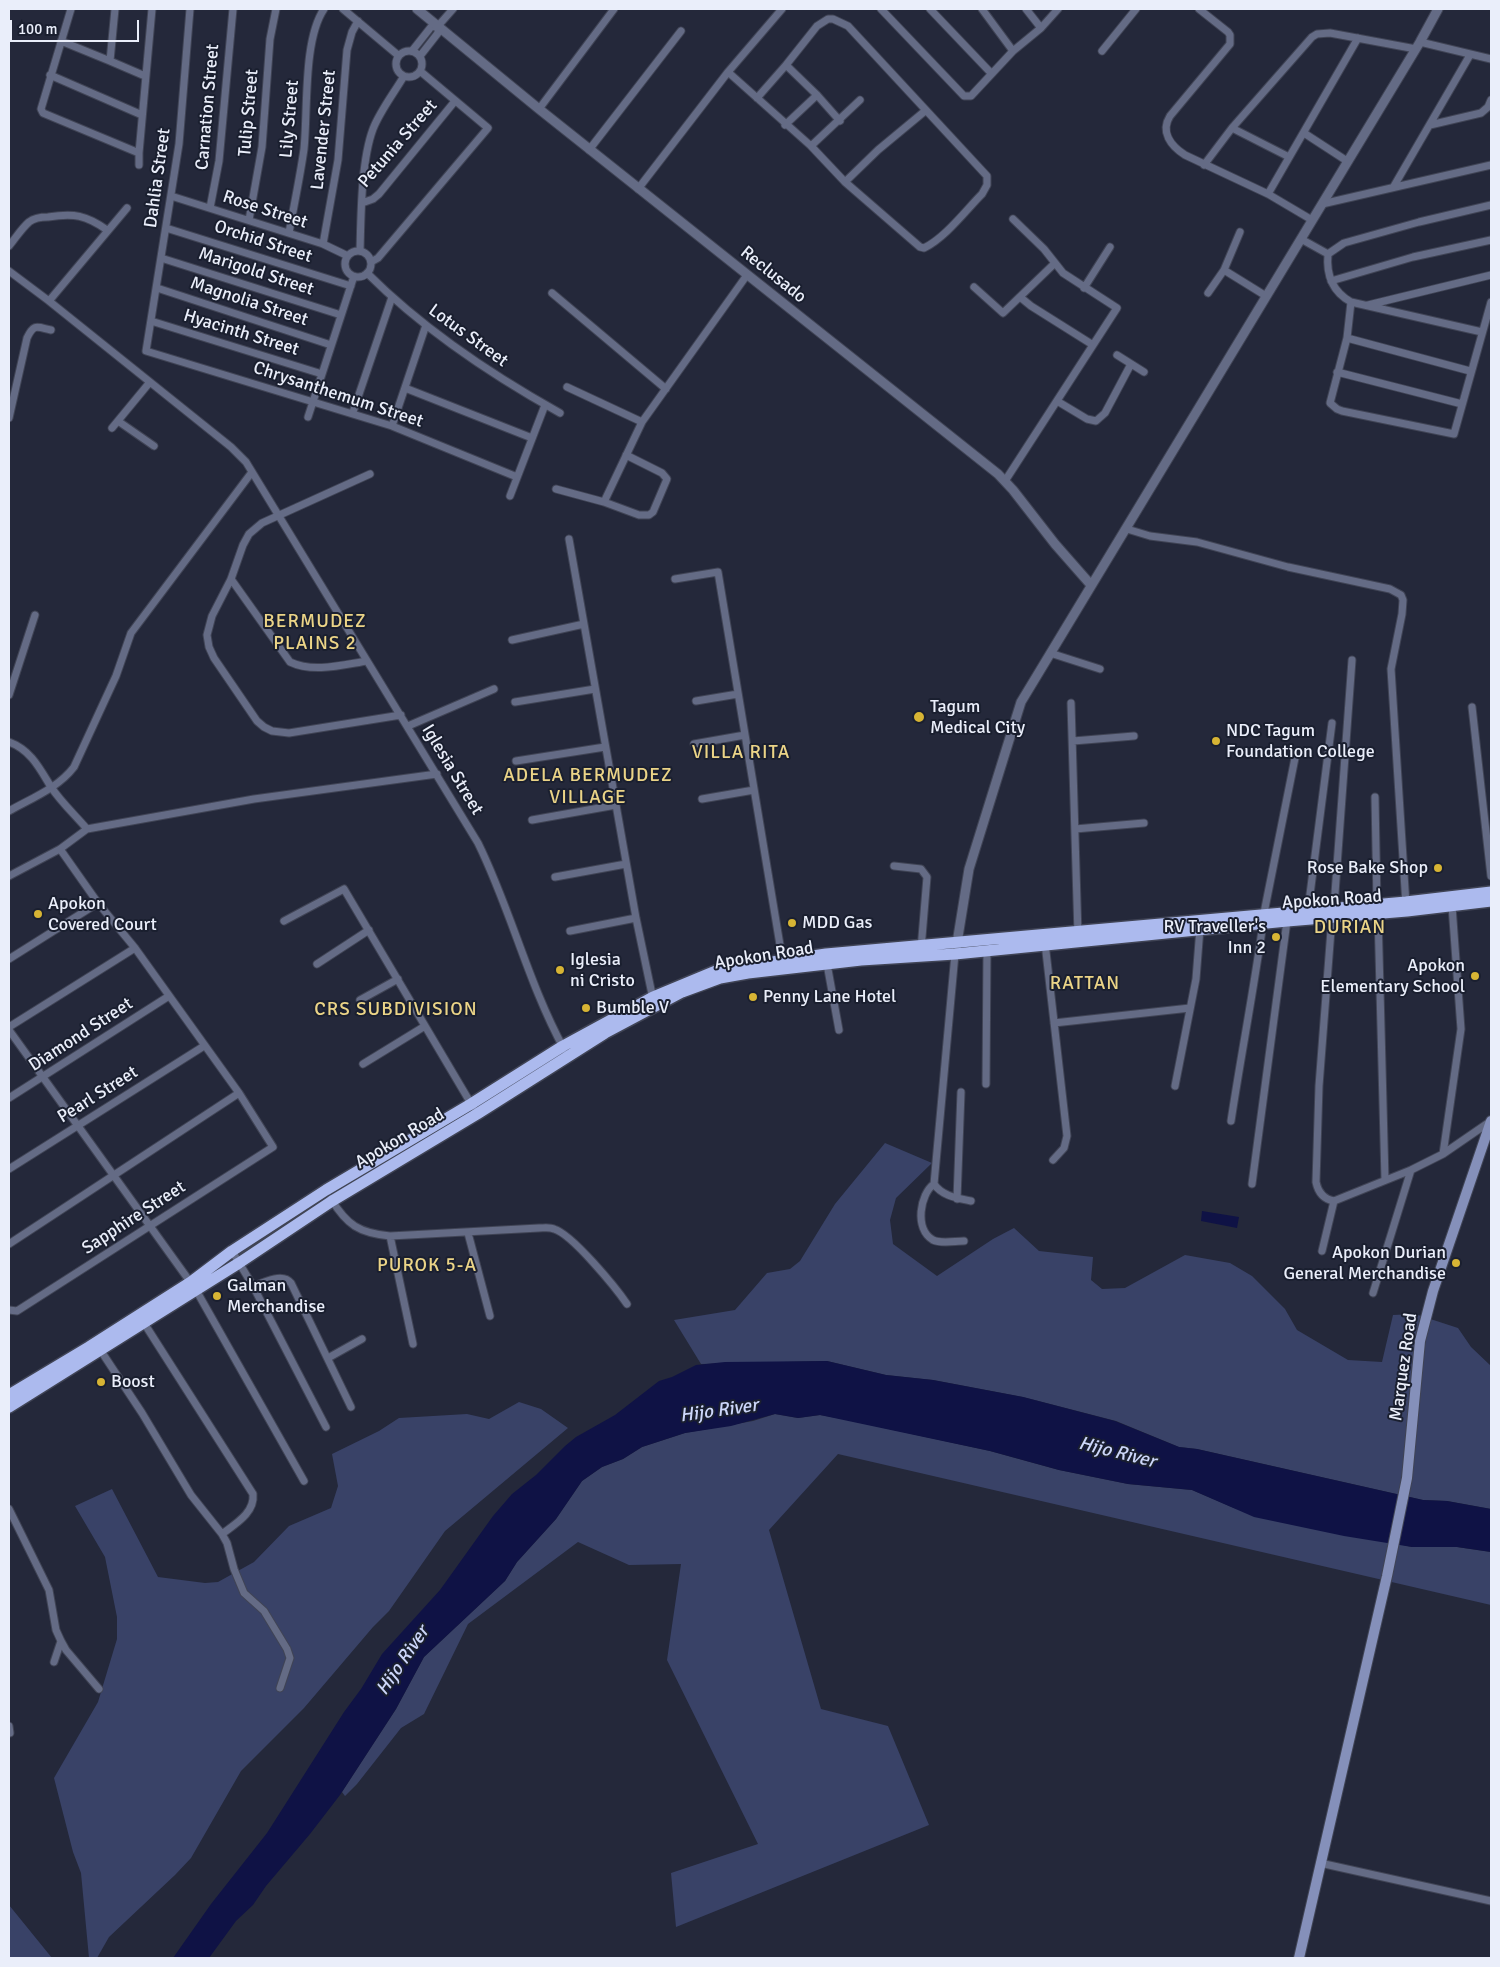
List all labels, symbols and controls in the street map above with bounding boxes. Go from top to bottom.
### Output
scale bar [12,10,141,42]
text: 100 m [18,20,58,38]
street label: Carnation Street [192,43,224,171]
street label: Tulip Street [234,68,264,158]
street label: Lavender Street [307,69,341,191]
street label: Lily Street [276,79,304,159]
street label: Petunia Street [354,96,442,192]
street label: Dahlia Street [140,127,176,229]
street label: Rose Street [220,186,310,234]
street label: Orchid Street [211,216,315,268]
street label: Reclusado [736,242,810,308]
street label: Marigold Street [196,243,316,301]
street label: Magnolia Street [187,273,311,331]
street label: Lotus Street [424,300,512,372]
street label: Hyacinth Street [181,305,301,361]
street label: Chrysanthemum Street [250,357,426,433]
district label: BERMUDEZ PLAINS 2 [262,611,368,655]
place label: Tagum Medical City [930,696,1025,739]
marker: Tagum Medical City [912,710,926,724]
place label: NDC Tagum Foundation College [1226,720,1375,762]
street label: Iglesia Street [417,721,487,819]
marker: NDC Tagum Foundation College [1210,735,1222,747]
district label: VILLA RITA [690,742,792,764]
district label: ADELA BERMUDEZ VILLAGE [501,765,675,809]
place label: Rose Bake Shop [1307,857,1428,879]
marker: Rose Bake Shop [1432,862,1444,874]
street label: Apokon Road [1281,886,1383,914]
place label: Apokon Covered Court [48,893,157,936]
marker: Apokon Covered Court [32,908,44,920]
place label: MDD Gas [802,912,872,934]
place label: RV Traveller's Inn 2 [1164,916,1266,959]
marker: MDD Gas [786,917,798,929]
district label: DURIAN [1313,917,1387,939]
marker: RV Traveller's Inn 2 [1270,931,1282,943]
street label: Apokon Road [713,937,815,975]
place label: Iglesia ni Cristo [570,949,635,992]
place label: Apokon Elementary School [1320,955,1465,998]
marker: Iglesia ni Cristo [554,964,566,976]
marker: Apokon Elementary School [1469,970,1481,982]
district label: RATTAN [1049,973,1121,995]
place label: Penny Lane Hotel [763,986,896,1008]
marker: Penny Lane Hotel [747,991,759,1003]
street label: Diamond Street [25,993,137,1077]
place label: Bumble V [596,997,669,1019]
district label: CRS SUBDIVISION [312,999,480,1021]
marker: Bumble V [580,1002,592,1014]
street label: Pearl Street [54,1062,142,1128]
street label: Apokon Road [351,1104,449,1174]
street label: Sapphire Street [78,1177,190,1259]
place label: Apokon Durian General Merchandise [1283,1242,1446,1284]
district label: PUROK 5-A [376,1255,478,1277]
marker: Apokon Durian General Merchandise [1450,1257,1462,1269]
place label: Galman Merchandise [227,1275,325,1318]
marker: Galman Merchandise [211,1290,223,1302]
street label: Marquez Road [1386,1312,1422,1422]
place label: Boost [111,1371,155,1393]
marker: Boost [95,1376,107,1388]
water label: Hijo River [679,1394,759,1428]
water label: Hijo River [1076,1432,1158,1474]
water label: Hijo River [372,1622,434,1700]

